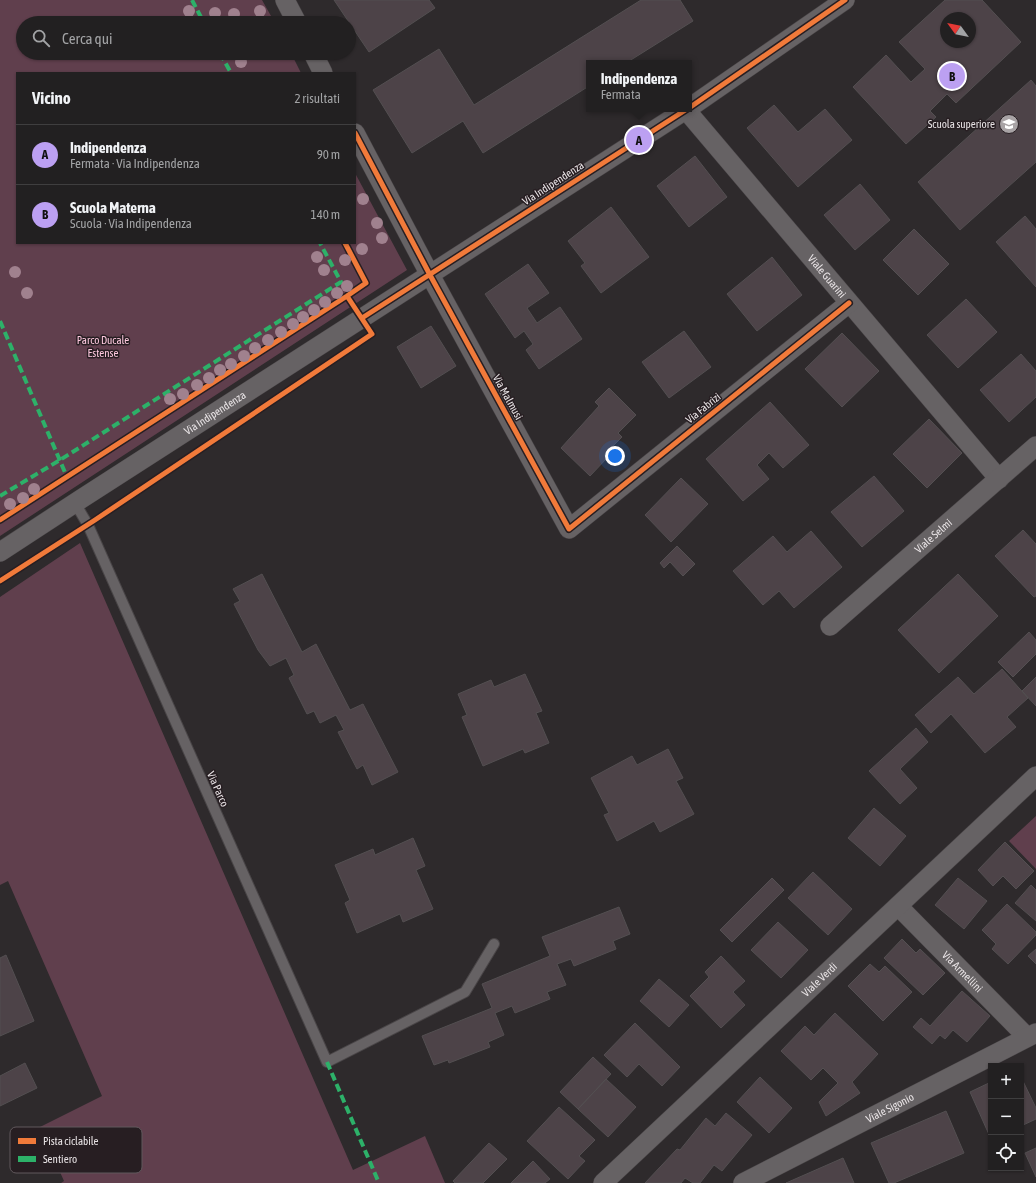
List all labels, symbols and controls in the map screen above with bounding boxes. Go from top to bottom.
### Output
north arrow [940,12,976,48]
search box [16,16,356,60]
icon: search [30,27,52,49]
text: Cerca qui [62,30,112,47]
popup [586,60,692,112]
pin: B [939,61,965,91]
text: Indipendenza [601,70,677,87]
text: Fermata [601,87,641,102]
text: Vicino [32,88,71,108]
text: 2 risultati [294,91,340,106]
school or university icon: Scuola superiore [998,113,1020,135]
place label: Scuola superiore [928,118,995,130]
pin: A [626,125,652,155]
text: Indipendenza [70,139,146,156]
text: A [42,147,48,162]
text: 90 m [317,147,340,162]
text: Fermata · Via Indipendenza [70,156,200,171]
street label: Via Indipendenza [520,159,586,207]
text: Scuola Materna [70,199,156,216]
text: B [42,207,48,222]
text: 140 m [311,207,340,222]
text: Scuola · Via Indipendenza [70,216,192,231]
street label: Viale Guarini [806,252,849,300]
park label: Parco Ducale Estense [77,334,129,359]
street label: Via Malmusi [491,372,525,422]
street label: Via Indipendenza [182,389,248,437]
street label: Via Fabrizi [683,390,723,426]
your location [605,446,625,466]
street label: Viale Selmi [912,516,954,555]
street label: Via Parco [205,770,231,808]
street label: Via Armellini [940,949,985,994]
street label: Viale Verdi [799,960,839,999]
map controls [988,1063,1024,1171]
button: + [988,1063,1024,1099]
street label: Viale Sigonio [864,1091,916,1125]
button: − [988,1099,1024,1135]
legend [10,1127,142,1173]
text: Pista ciclabile [43,1135,99,1147]
button: locate [988,1135,1024,1171]
text: Sentiero [43,1153,77,1165]

